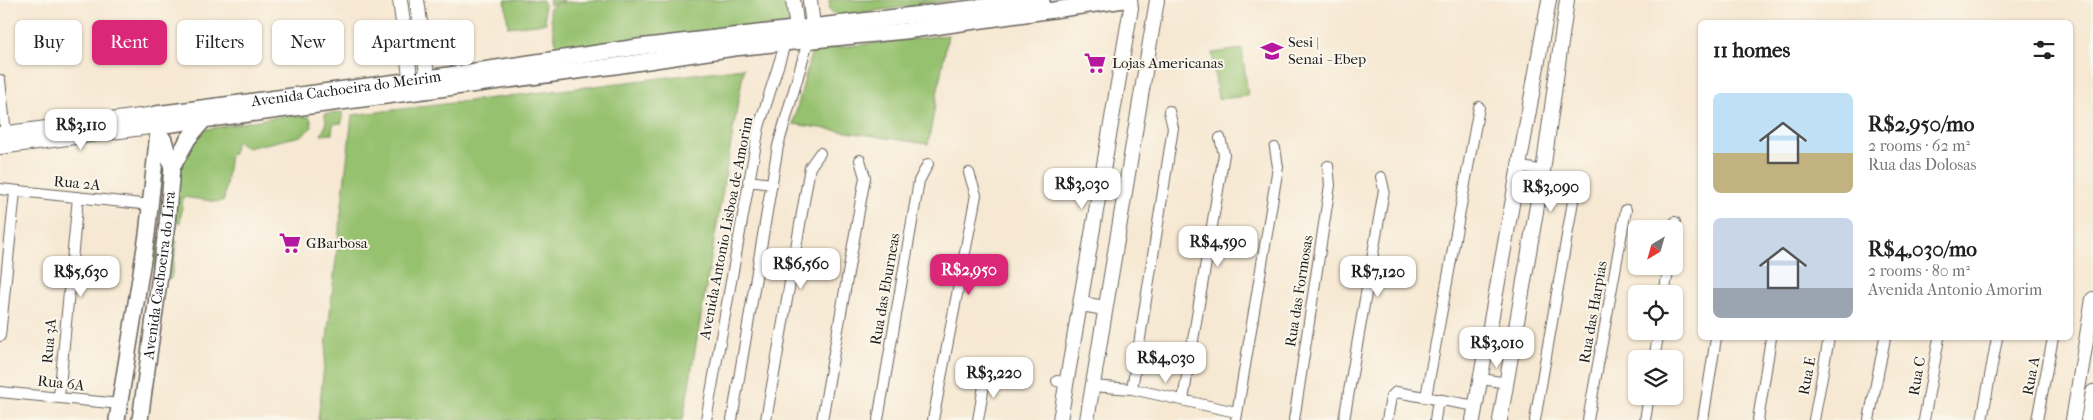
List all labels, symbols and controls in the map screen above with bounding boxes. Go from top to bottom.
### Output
chip: Buy [15,20,82,65]
chip: Rent [92,20,167,65]
chip: Filters [177,20,262,65]
chip: New [272,20,344,65]
chip: Apartment [354,20,474,65]
place label: Sesi | Senai - Ebep [1288,33,1366,68]
icon: filters [2030,36,2058,64]
school or university icon: Sesi | Senai - Ebep [1259,38,1285,64]
text: 11 homes [1713,38,1790,62]
supermarket icon: Lojas Americanas [1082,50,1108,76]
place label: Lojas Americanas [1112,54,1224,72]
street label: Avenida Cachoeira do Meirim [249,67,443,110]
pin: R$3,110 [35,108,127,151]
text: R$2,950/mo [1868,112,1974,136]
icon: home [1753,113,1813,173]
street label: Avenida Antonio Lisboa de Amorim [695,114,757,342]
text: R$3,110 [56,115,106,134]
text: 2 rooms · 62 m² [1868,136,1970,155]
text: Rua das Dolosas [1868,155,1977,174]
pin: R$3,030 [1036,168,1128,210]
pin: R$3,090 [1505,170,1597,213]
street label: Rua 2A [53,172,101,194]
text: R$3,030 [1055,174,1109,193]
text: R$3,090 [1523,177,1579,196]
street label: Avenida Cachoeira do Lira [139,190,179,361]
north arrow [1628,220,1682,275]
map controls [1628,220,1683,405]
pin: R$4,590 [1172,226,1264,268]
supermarket icon: GBarbosa [277,230,303,256]
street label: Rua das Eburneas [866,231,904,346]
text: R$4,590 [1189,232,1247,251]
street label: Rua das Formosas [1281,233,1317,348]
place label: GBarbosa [306,234,369,252]
text: R$4,030/mo [1868,237,1977,261]
icon: home [1753,238,1813,298]
pin: R$6,560 [755,248,847,290]
text: R$6,560 [773,254,829,273]
pin: R$2,950 [923,254,1015,296]
pin: R$5,630 [35,256,127,298]
pin: R$7,120 [1332,256,1424,298]
street label: Rua das Harpias [1575,259,1611,365]
text: R$2,950 [941,260,997,279]
text: 2 rooms · 80 m² [1868,261,1970,280]
text: R$5,630 [54,262,108,281]
text: R$7,120 [1351,262,1405,281]
text: Avenida Antonio Amorim [1868,280,2042,299]
button: locate [1628,285,1683,340]
street label: Rua 3A [38,317,60,364]
pin: R$3,010 [1451,326,1543,369]
text: R$3,010 [1470,333,1524,352]
pin: R$4,030 [1120,342,1212,384]
text: R$4,030 [1137,348,1195,367]
button: layers [1628,350,1683,405]
street label: Rua E [1794,355,1820,397]
street label: Rua C [1905,355,1929,397]
street label: Rua A [2018,355,2044,397]
pin: R$3,220 [948,356,1040,399]
text: R$3,220 [966,363,1022,382]
street label: Rua 6A [37,372,86,394]

